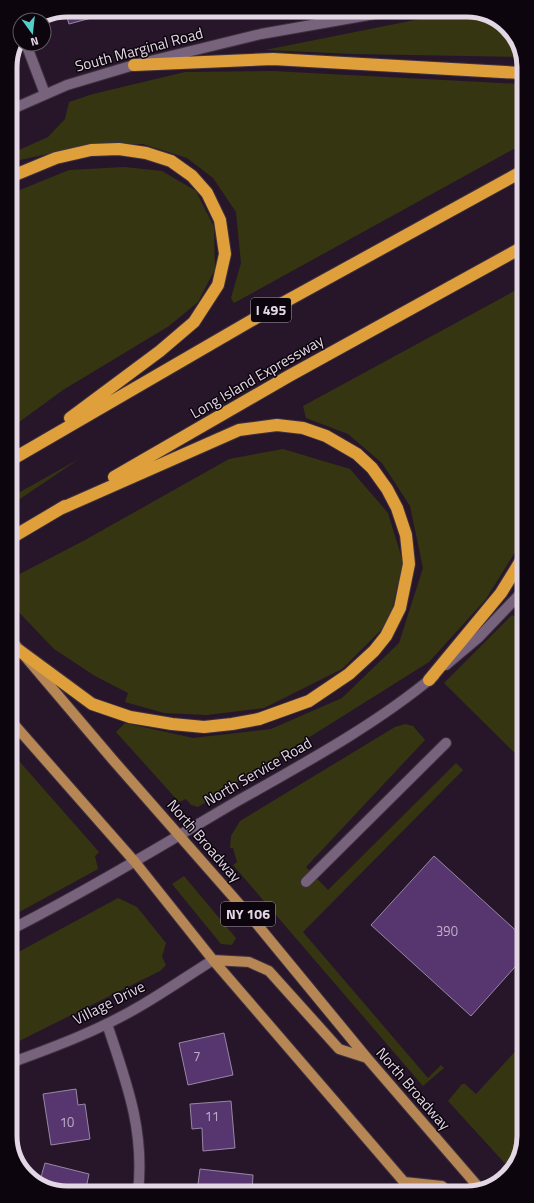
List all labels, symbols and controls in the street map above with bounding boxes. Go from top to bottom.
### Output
north arrow [12,12,52,52]
street label: South Marginal Road [72,21,205,78]
text: N [29,33,40,50]
road number: I 495 [251,298,291,322]
street label: Long Island Expressway [186,329,328,424]
street label: North Service Road [200,731,316,812]
street label: North Broadway [162,794,247,887]
road number: NY 106 [221,902,275,926]
house number: 390 [436,921,458,941]
street label: Village Drive [69,975,149,1030]
street label: North Broadway [371,1042,456,1135]
house number: 7 [193,1046,201,1066]
house number: 11 [205,1106,219,1126]
house number: 10 [60,1112,74,1132]

